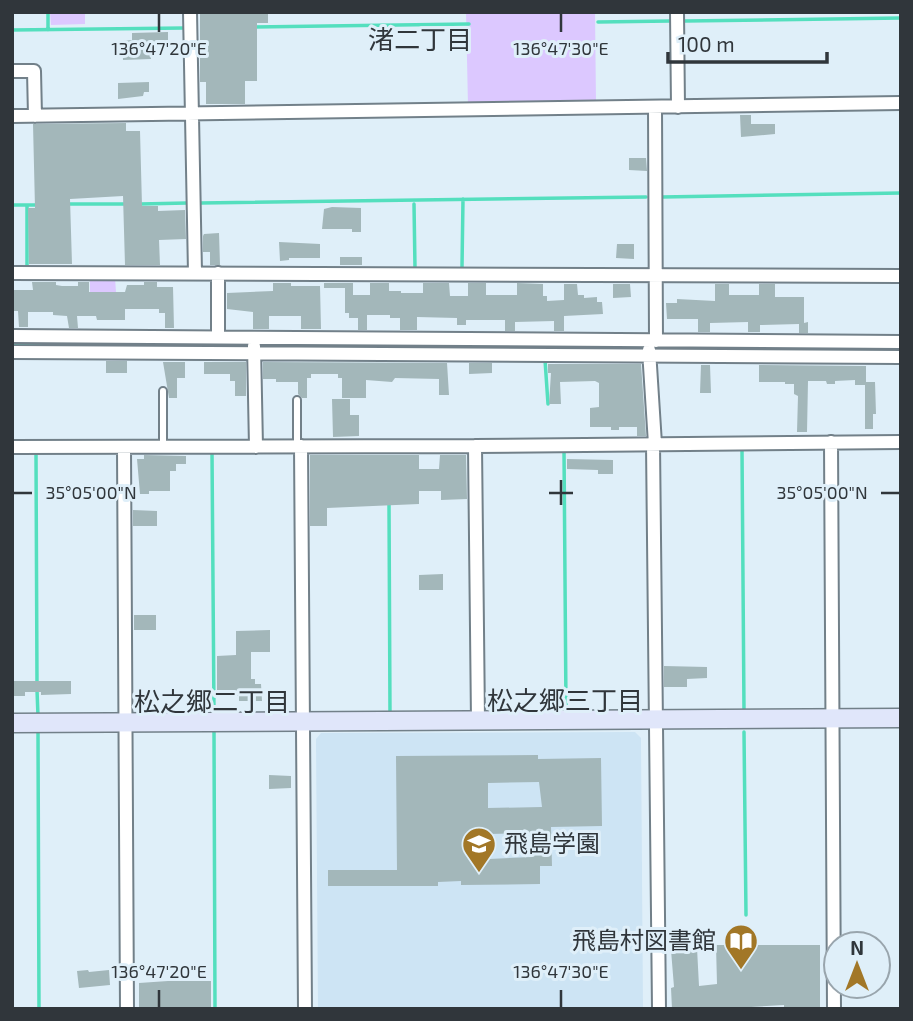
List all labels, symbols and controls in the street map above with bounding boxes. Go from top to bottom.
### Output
scale bar [668,21,827,65]
district label: 渚二丁目 [368,23,472,54]
text: 100 m [678,31,735,56]
text: 136°47'20"E [111,37,207,59]
text: 136°47'30"E [513,37,609,59]
text: 35°05'00"N [45,481,137,503]
text: 35°05'00"N [776,481,868,503]
district label: 松之郷三丁目 [487,684,643,715]
district label: 松之郷二丁目 [134,685,290,716]
school or university icon: 飛島学園 [460,825,498,874]
place label: 飛島学園 [504,828,600,857]
library icon: 飛島村図書館 [722,922,760,971]
place label: 飛島村図書館 [572,925,716,954]
north arrow [822,930,892,1000]
text: N [850,936,864,959]
text: 136°47'20"E [111,960,207,982]
text: 136°47'30"E [513,960,609,982]

